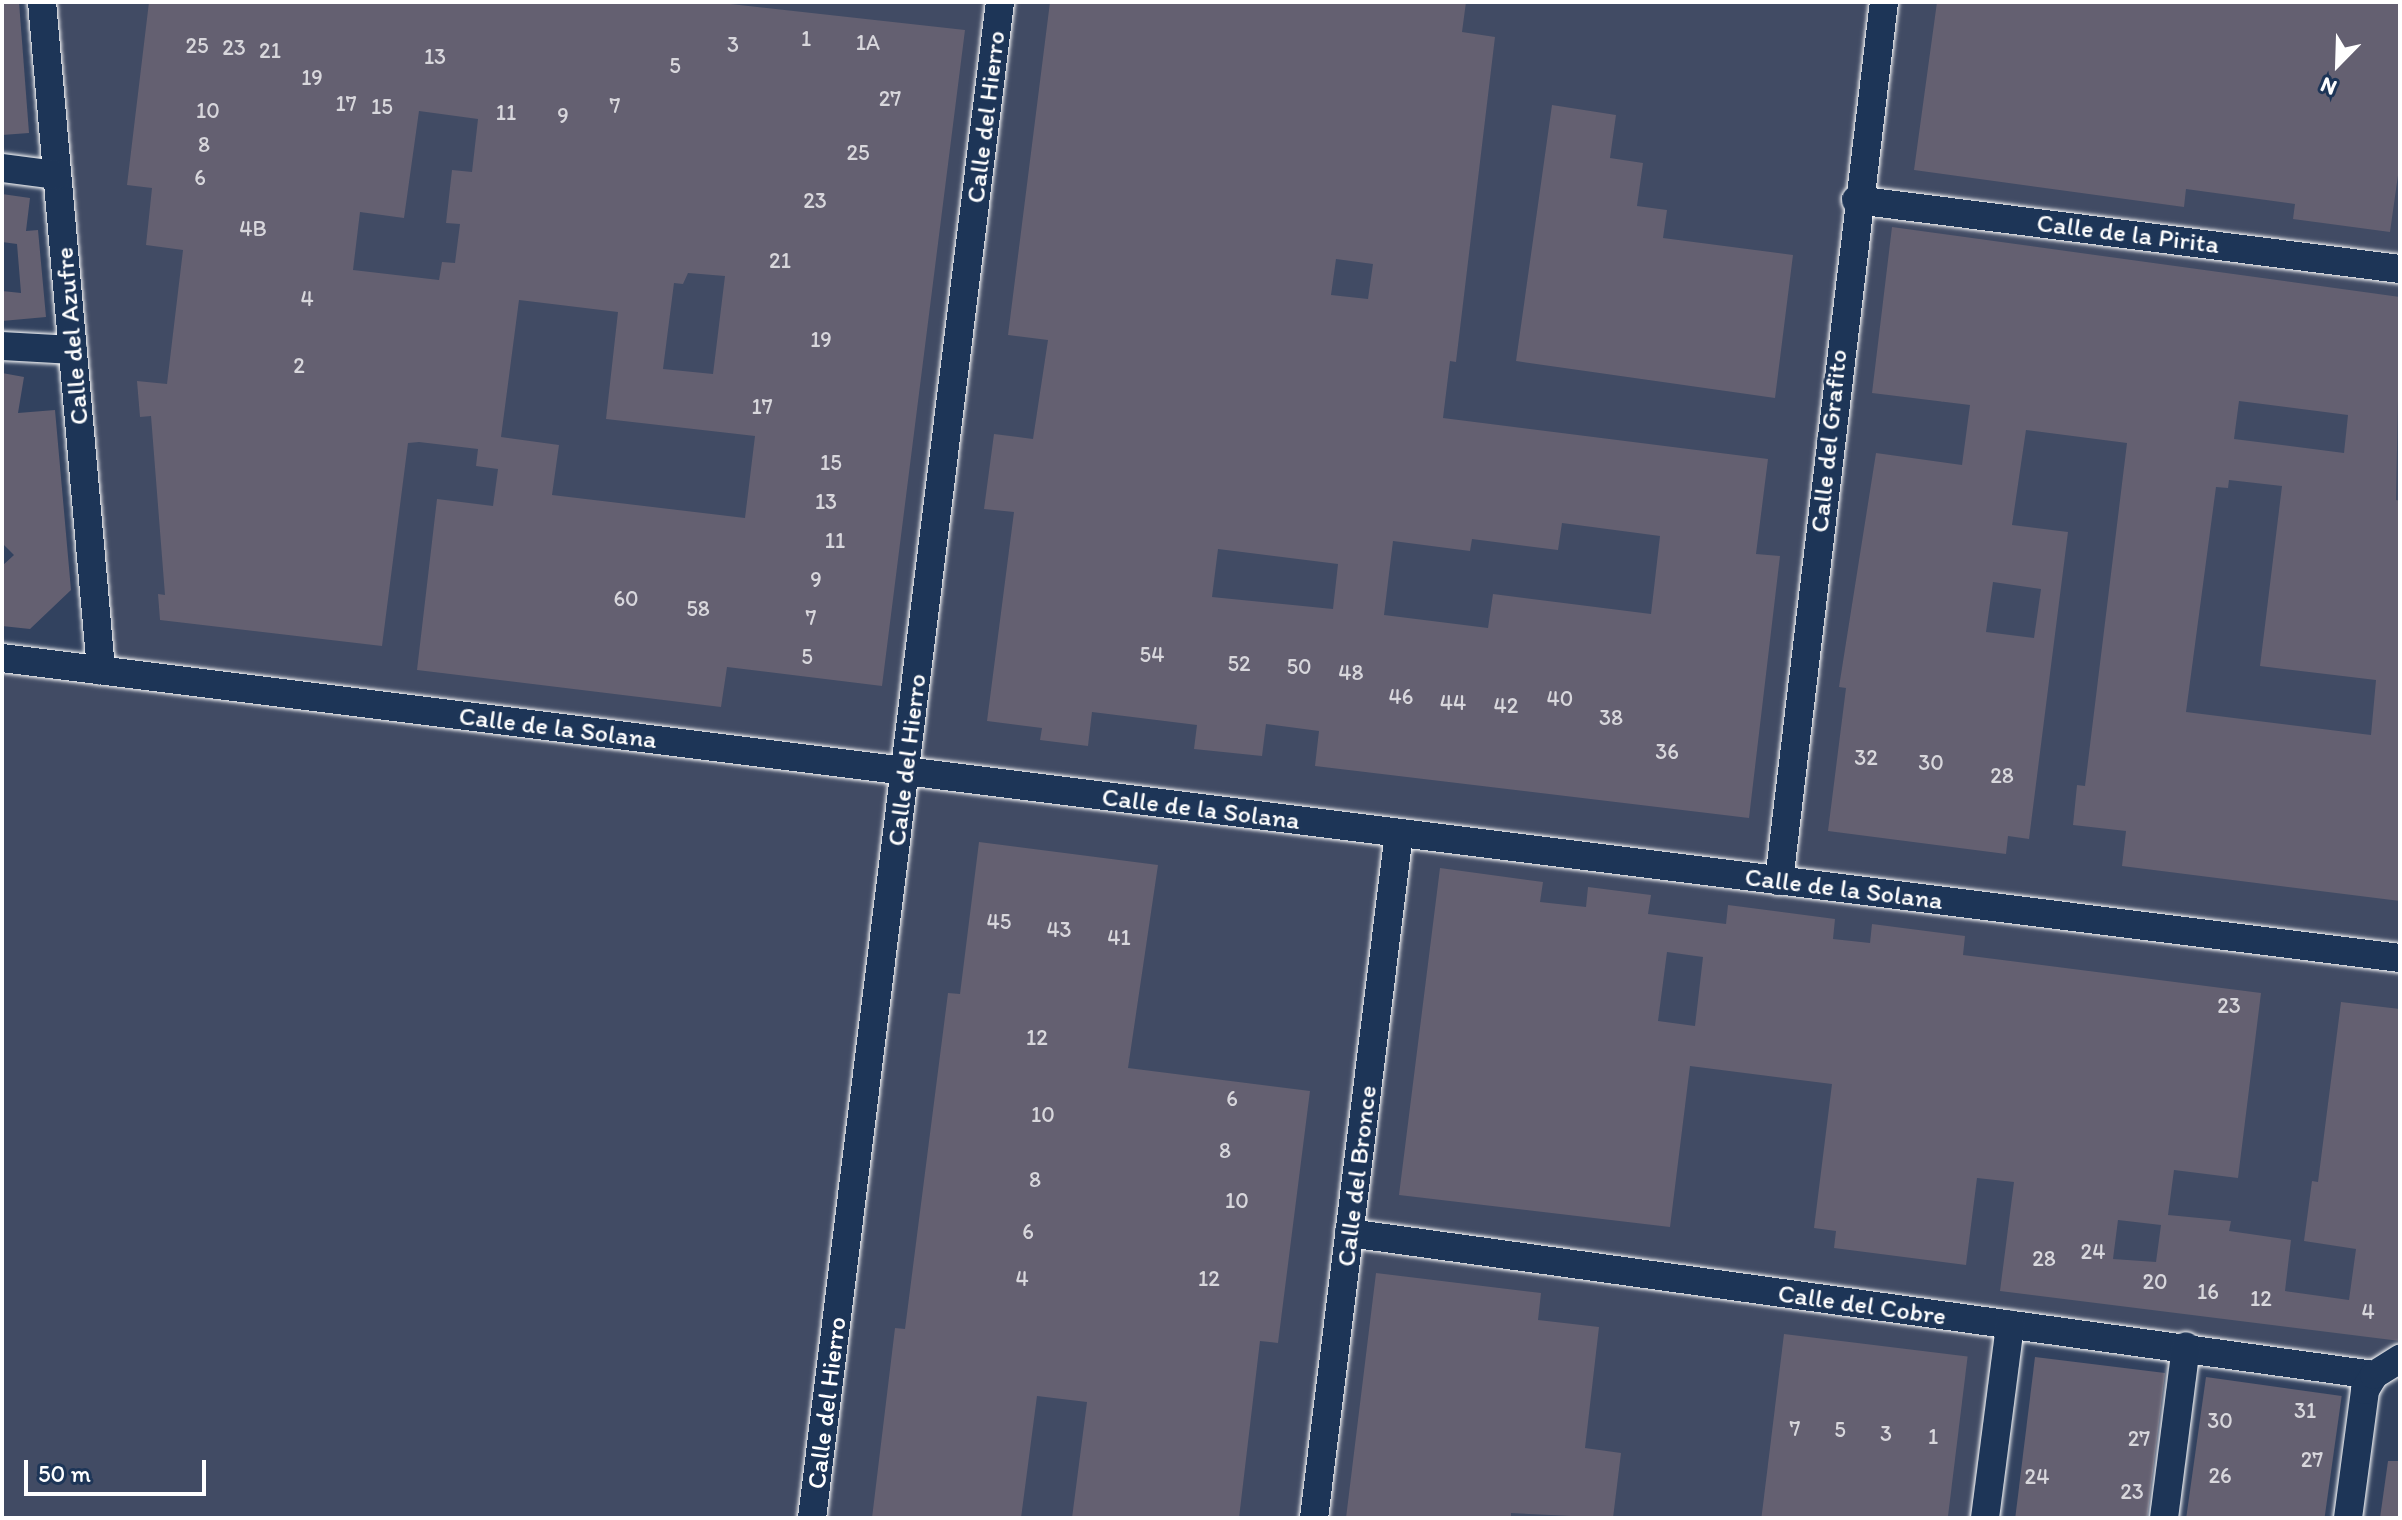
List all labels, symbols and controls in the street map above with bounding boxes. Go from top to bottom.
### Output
north arrow [2298,24,2378,104]
house number: 1 [801,26,811,52]
street label: Calle del Hierro [960,29,1012,205]
house number: 1A [856,30,880,56]
house number: 3 [727,32,739,58]
house number: 25 [185,33,209,59]
house number: 23 [222,35,246,61]
house number: 21 [259,38,281,64]
house number: 13 [424,44,446,70]
house number: 5 [669,53,681,79]
house number: 19 [301,65,323,91]
text: N [2316,71,2341,102]
house number: 27 [879,86,901,112]
house number: 17 [335,91,357,117]
house number: 7 [610,93,620,119]
house number: 15 [371,94,393,120]
house number: 10 [196,98,220,124]
house number: 11 [496,100,516,126]
house number: 9 [557,103,569,129]
house number: 8 [198,132,210,158]
house number: 25 [846,140,870,166]
house number: 6 [194,165,206,191]
house number: 23 [803,188,827,214]
street label: Calle de la Pirita [2035,207,2221,261]
house number: 4B [239,216,267,242]
street label: Calle del Azufre [49,246,95,426]
house number: 21 [769,248,791,274]
house number: 4 [300,286,314,312]
house number: 19 [810,327,832,353]
street label: Calle del Grafito [1804,348,1854,534]
house number: 2 [293,353,305,379]
house number: 17 [751,394,773,420]
house number: 15 [820,450,842,476]
house number: 13 [815,489,837,515]
house number: 11 [825,528,845,554]
house number: 9 [810,567,822,593]
house number: 60 [613,586,639,612]
house number: 58 [686,596,710,622]
house number: 7 [806,605,816,631]
house number: 54 [1140,642,1164,668]
house number: 5 [801,644,813,670]
house number: 52 [1227,651,1251,677]
house number: 50 [1286,654,1312,680]
house number: 48 [1338,660,1364,686]
street label: Calle del Hierro [881,672,933,848]
house number: 46 [1389,684,1413,710]
house number: 40 [1547,686,1573,712]
house number: 44 [1440,690,1466,716]
house number: 42 [1494,693,1518,719]
street label: Calle de la Solana [458,700,658,756]
house number: 38 [1599,705,1623,731]
house number: 36 [1655,739,1679,765]
house number: 32 [1854,745,1878,771]
house number: 30 [1918,750,1944,776]
house number: 28 [1990,763,2014,789]
street label: Calle de la Solana [1101,781,1301,837]
street label: Calle de la Solana [1744,861,1944,917]
house number: 45 [987,909,1011,935]
house number: 43 [1046,917,1072,943]
house number: 41 [1107,925,1131,951]
house number: 23 [2217,993,2241,1019]
house number: 12 [1026,1025,1048,1051]
street label: Calle del Bronce [1330,1084,1384,1268]
house number: 6 [1226,1086,1238,1112]
house number: 10 [1031,1102,1055,1128]
house number: 8 [1219,1138,1231,1164]
house number: 8 [1029,1167,1041,1193]
house number: 10 [1225,1188,1249,1214]
house number: 6 [1022,1219,1034,1245]
house number: 24 [2081,1239,2105,1265]
house number: 28 [2032,1246,2056,1272]
house number: 4 [1015,1266,1029,1292]
house number: 12 [1198,1266,1220,1292]
house number: 20 [2142,1269,2168,1295]
street label: Calle del Cobre [1776,1278,1948,1332]
house number: 16 [2197,1279,2219,1305]
house number: 12 [2250,1286,2272,1312]
house number: 4 [2361,1299,2375,1325]
street label: Calle del Hierro [801,1315,853,1491]
house number: 31 [2294,1398,2316,1424]
house number: 30 [2207,1408,2233,1434]
house number: 7 [1790,1416,1800,1442]
house number: 5 [1834,1417,1846,1443]
house number: 3 [1880,1421,1892,1447]
house number: 1 [1928,1424,1938,1450]
house number: 27 [2128,1426,2150,1452]
scale bar [28,1444,210,1494]
house number: 27 [2301,1447,2323,1473]
text: 50 m [38,1459,91,1488]
house number: 26 [2208,1463,2232,1489]
house number: 24 [2025,1464,2049,1490]
house number: 23 [2120,1479,2144,1505]

